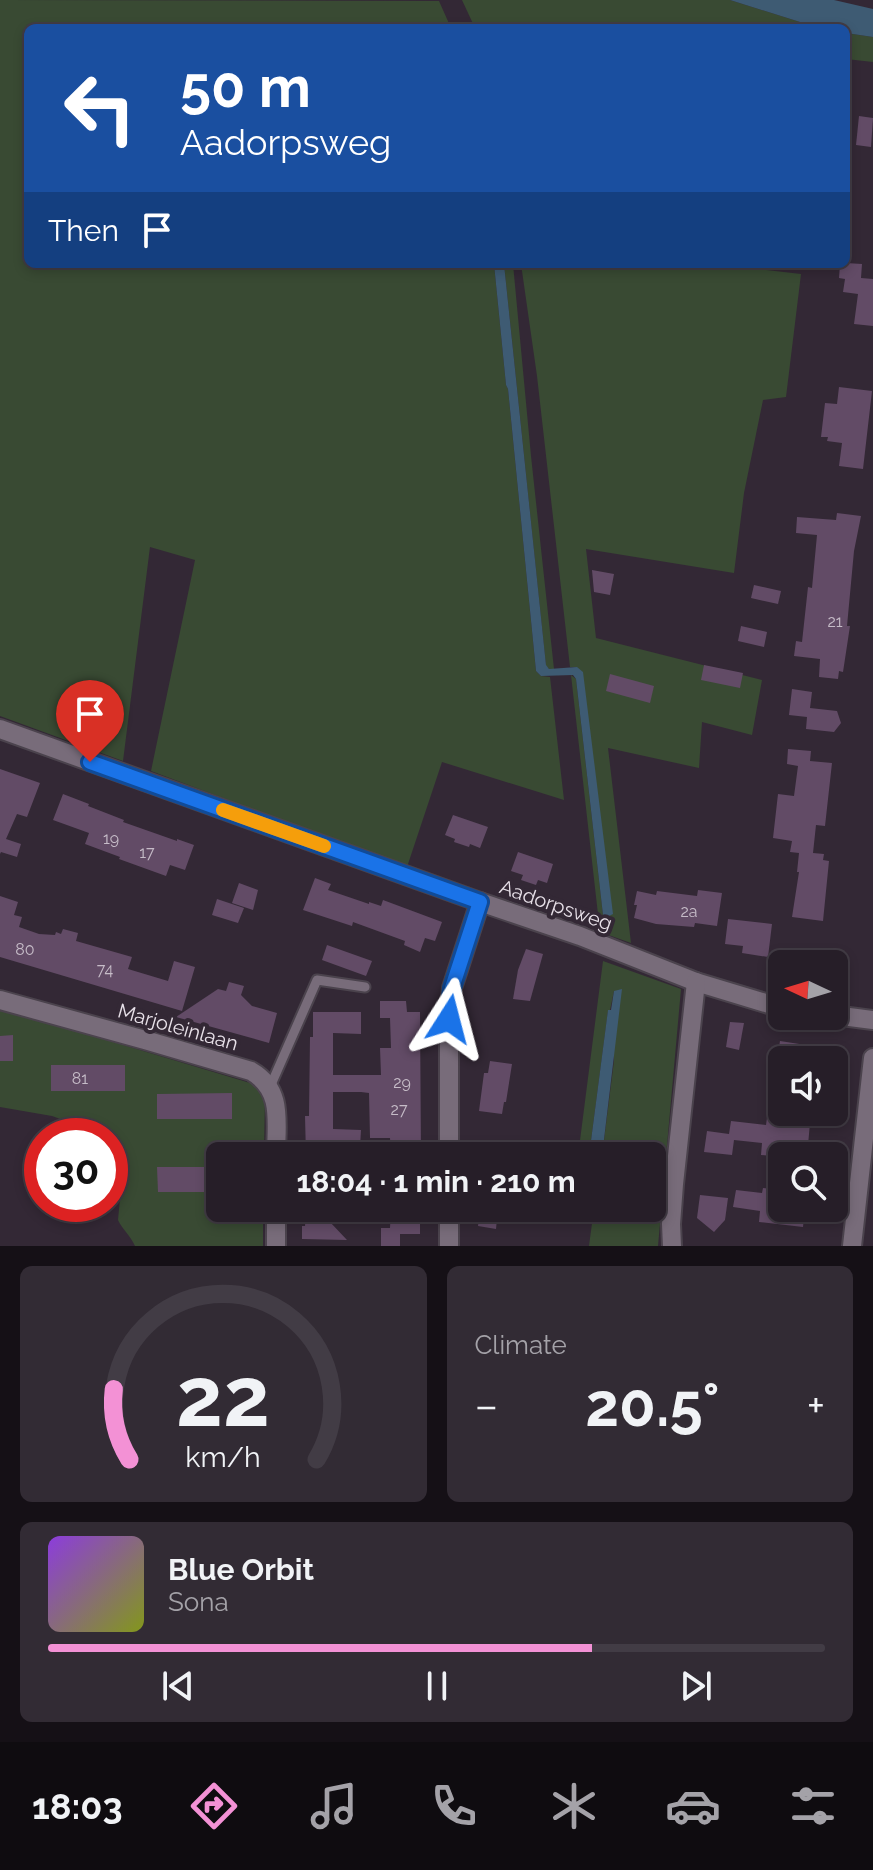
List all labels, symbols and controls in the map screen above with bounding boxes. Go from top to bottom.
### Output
text: 50 m [180,54,311,120]
icon: left [48,56,152,160]
text: Aadorpsweg [180,121,391,163]
icon: arrive [135,208,179,252]
text: Then [48,213,119,248]
house number: 21 [827,612,843,631]
pin [56,680,124,762]
icon: arrive [68,692,112,736]
house number: 19 [103,829,119,848]
house number: 17 [139,843,155,862]
street label: Aadorpsweg [497,875,615,935]
house number: 2a [680,902,698,921]
house number: 80 [15,940,35,959]
north arrow [768,950,848,1030]
map controls [768,950,848,1222]
house number: 74 [97,960,113,979]
position arrow [407,977,491,1061]
street label: Marjoleinlaan [115,998,241,1056]
button: sound [768,1046,848,1126]
house number: 81 [72,1069,88,1088]
house number: 29 [393,1073,411,1092]
house number: 27 [391,1100,408,1119]
speed limit sign: 30 [24,1118,128,1222]
button: search [768,1142,848,1222]
text: 18:04 · 1 min · 210 m [296,1164,576,1199]
text: Climate [475,1330,567,1360]
text: 22 [176,1348,270,1445]
text: 20.5° [585,1370,720,1440]
text: − [475,1380,498,1431]
text: + [807,1380,825,1431]
text: km/h [186,1440,261,1474]
text: Blue Orbit [168,1552,314,1587]
text: Sona [168,1587,229,1617]
icon: previous [156,1664,200,1708]
icon: pause [415,1664,459,1708]
icon: next [674,1664,718,1708]
icon: directions [186,1778,242,1834]
icon: music [306,1778,362,1834]
icon: phone [426,1778,482,1834]
icon: climate [546,1778,602,1834]
icon: car [665,1778,721,1834]
icon: filters [785,1778,841,1834]
text: 18:03 [32,1785,123,1827]

